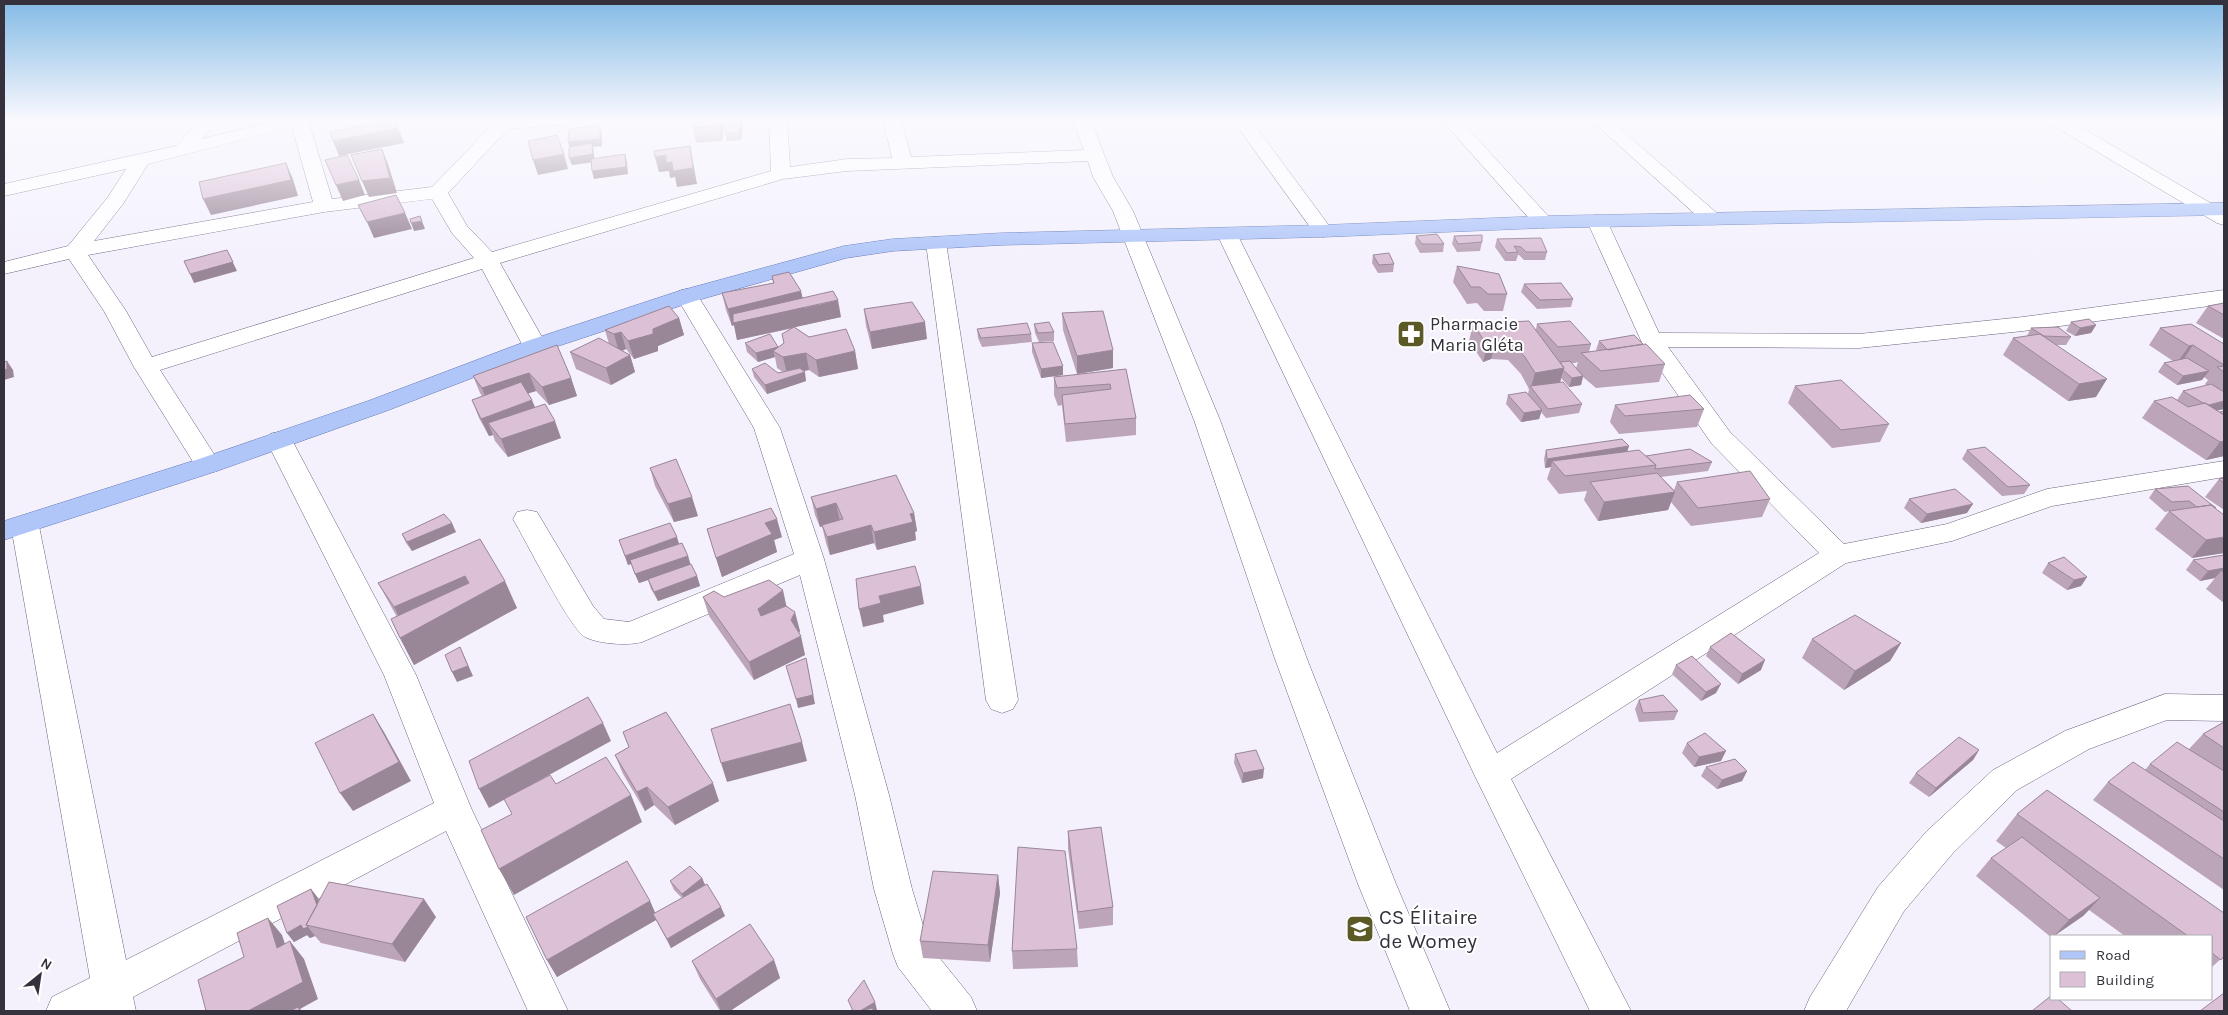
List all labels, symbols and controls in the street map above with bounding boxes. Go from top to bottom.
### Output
place label: Pharmacie Maria Gléta [1430,313,1524,356]
pharmacy icon: Pharmacie Maria Gléta [1396,319,1426,349]
place label: CS Élitaire de Womey [1379,905,1478,953]
school or university icon: CS Élitaire de Womey [1345,914,1375,944]
legend [2050,935,2213,1000]
text: Road [2096,946,2131,964]
north arrow [15,950,65,1000]
text: N [38,954,55,974]
text: Building [2096,971,2154,989]

